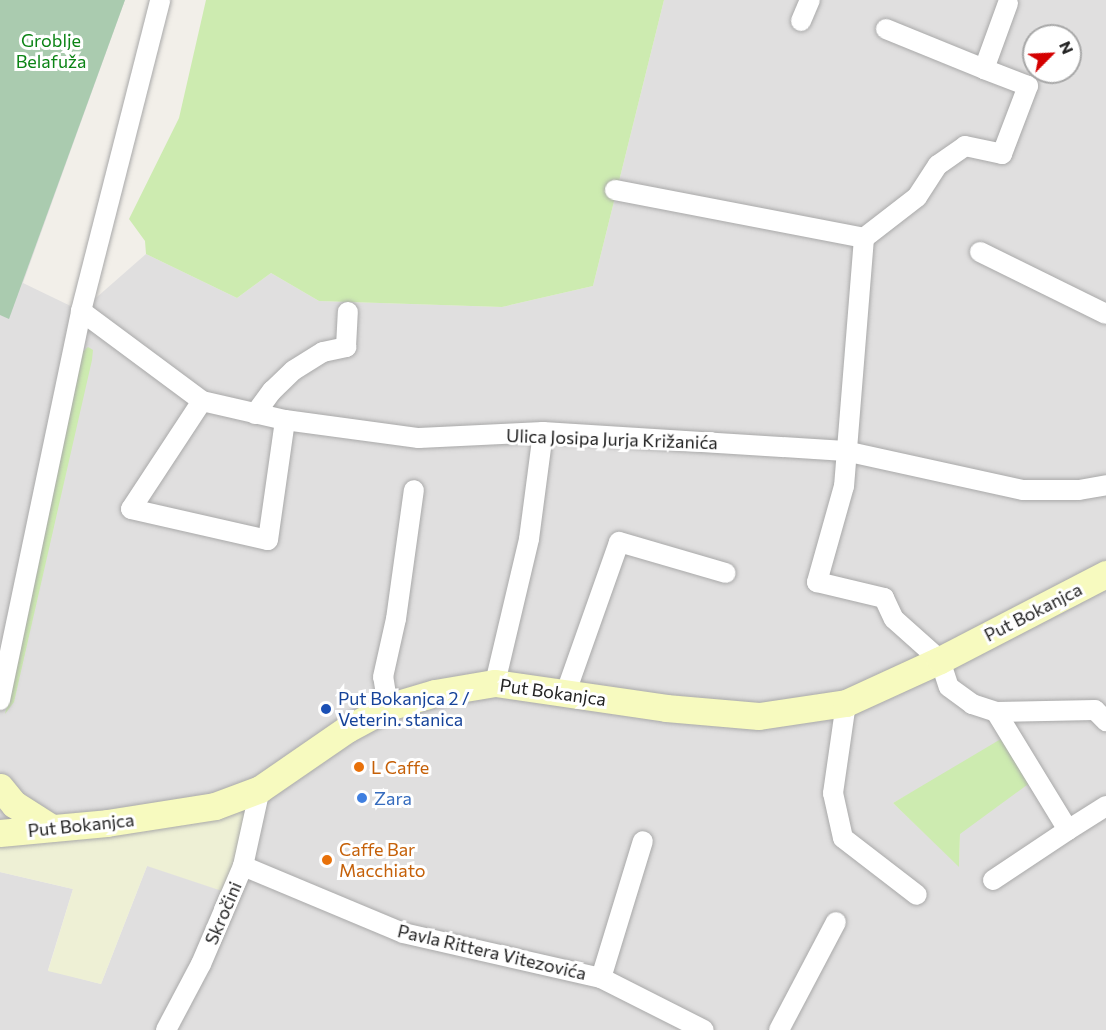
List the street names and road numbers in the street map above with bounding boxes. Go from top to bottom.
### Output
street label: Ulica Josipa Jurja Križanića [506,425,718,453]
street label: Put Bokanjca [980,578,1086,646]
street label: Put Bokanjca [499,674,607,710]
street label: Put Bokanjca [27,809,135,841]
street label: Skročini [200,878,246,948]
street label: Pavla Rittera Vitezovića [395,920,589,984]

